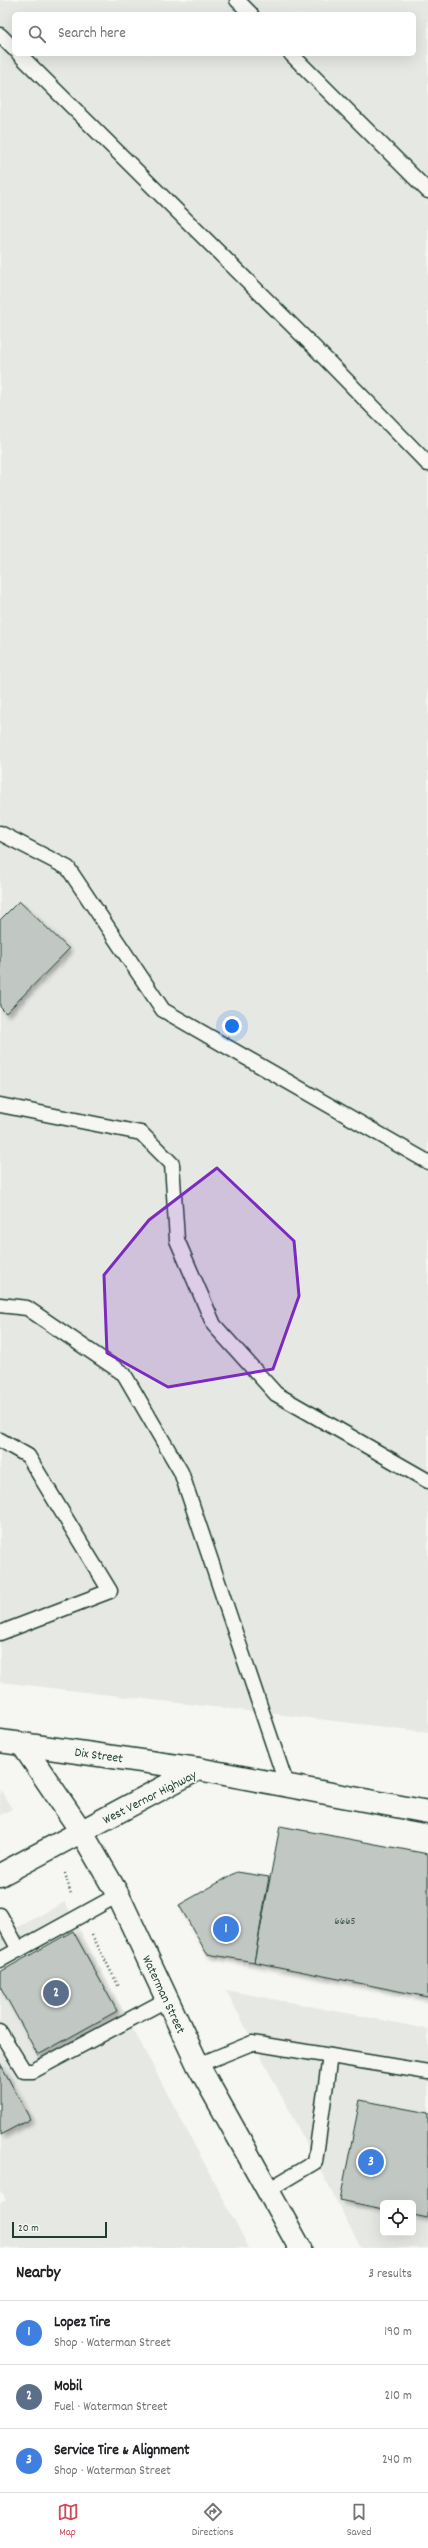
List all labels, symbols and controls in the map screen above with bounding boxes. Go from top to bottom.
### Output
search box [12,12,416,56]
icon: search [26,23,48,45]
text: Search here [58,23,126,45]
your location [222,1016,242,1036]
street label: Dix Street [73,1744,124,1769]
street label: West Vernor Highway [100,1766,201,1830]
pin: 1 [213,1914,239,1944]
house number: 6665 [334,1914,356,1930]
street label: Waterman Street [136,1953,189,2038]
pin: 2 [43,1978,69,2008]
pin: 3 [358,2147,384,2177]
map controls [380,2200,416,2236]
button: locate [380,2200,416,2236]
scale bar [12,2220,107,2239]
text: 20 m [18,2221,39,2237]
text: Nearby [16,2262,60,2286]
text: 3 results [368,2265,412,2284]
text: Lopez Tire [54,2312,110,2334]
text: 1 [28,2323,30,2342]
text: 190 m [384,2323,412,2342]
text: Shop · Waterman Street [54,2334,171,2353]
text: Mobil [54,2376,82,2398]
text: 2 [26,2387,32,2406]
text: 210 m [384,2387,412,2406]
text: Fuel · Waterman Street [54,2398,168,2417]
text: Service Tire & Alignment [54,2440,190,2462]
text: 3 [26,2451,32,2470]
text: 240 m [382,2451,412,2470]
text: Shop · Waterman Street [54,2462,171,2481]
tab: Map [57,2501,79,2541]
tab: Directions [192,2501,234,2541]
tab: Saved [347,2501,371,2541]

